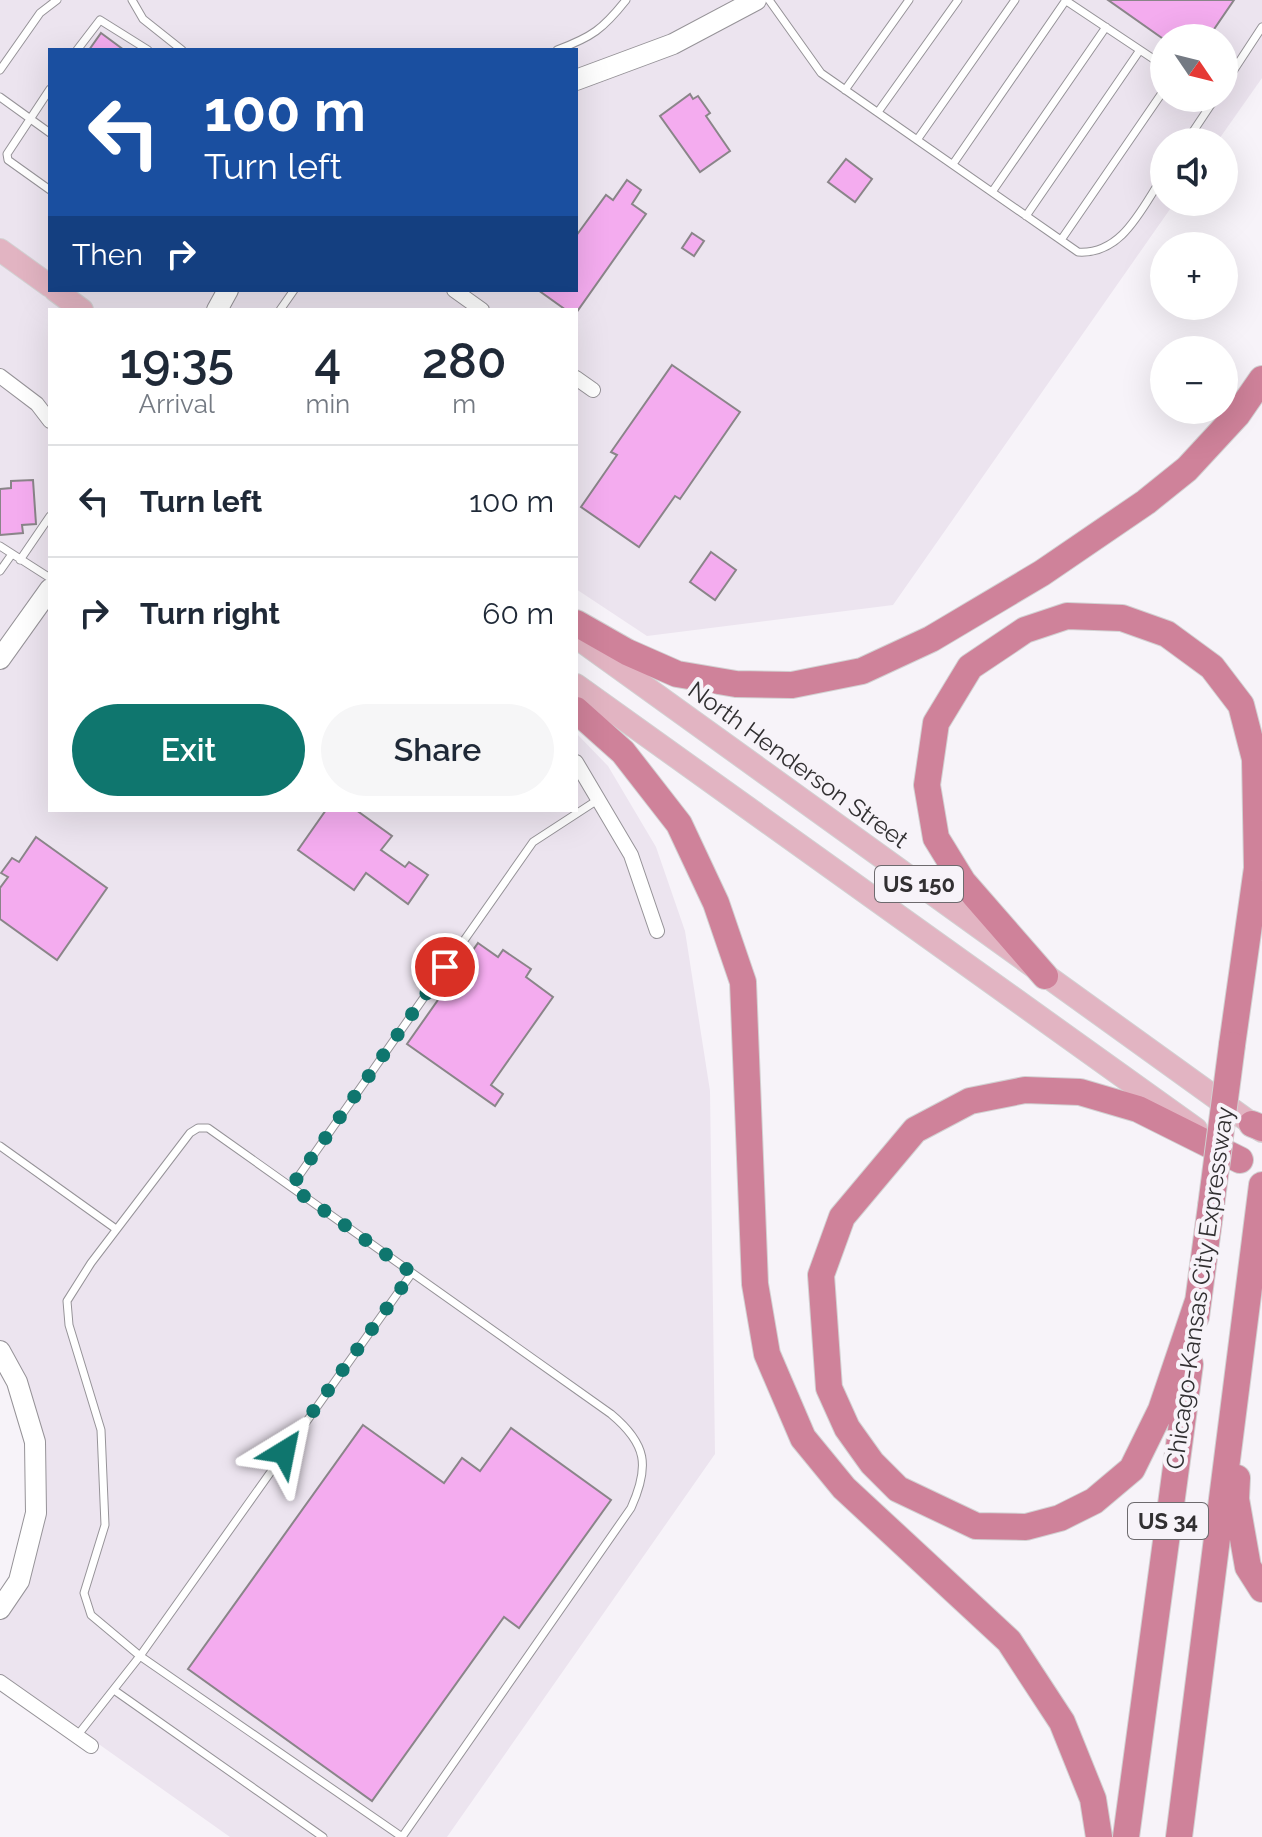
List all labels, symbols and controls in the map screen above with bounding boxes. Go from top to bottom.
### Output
north arrow [1150,24,1238,112]
map controls [1150,24,1238,424]
text: 100 m [204,78,366,144]
icon: left [72,80,176,184]
button: sound [1150,128,1238,216]
text: Turn left [204,145,342,187]
icon: right [159,232,203,276]
button: + [1150,232,1238,320]
text: Then [72,237,143,272]
text: 19:35 [120,333,234,389]
text: 4 [314,333,341,389]
text: 280 [422,333,506,389]
button: − [1150,336,1238,424]
text: Arrival [139,389,215,419]
text: min [305,389,350,419]
text: m [452,389,476,419]
icon: left [72,479,116,523]
text: Turn left [140,484,262,519]
text: 100 m [469,484,554,519]
icon: right [72,591,116,635]
text: Turn right [140,596,280,631]
text: 60 m [482,596,554,631]
street label: North Henderson Street [683,675,914,854]
button: Exit [72,704,305,796]
button: Share [321,704,554,796]
road number: US 150 [875,866,963,902]
pin [411,933,479,1001]
icon: arrive [423,945,467,989]
street label: Chicago-Kansas City Expressway [1160,1105,1239,1471]
position arrow [242,1410,326,1494]
road number: US 34 [1128,1503,1208,1539]

